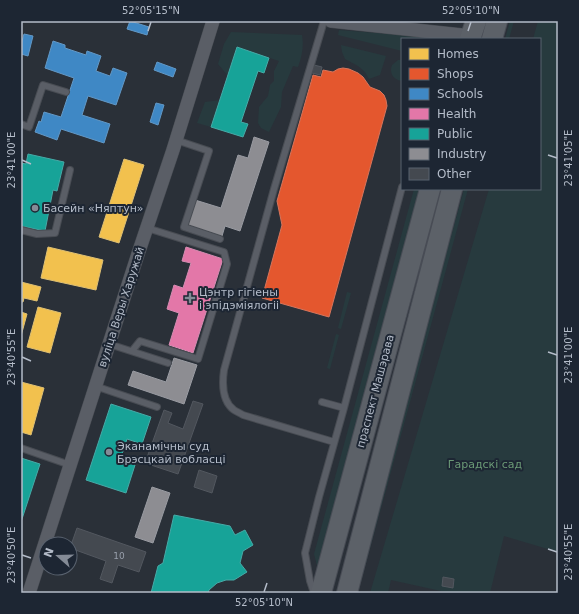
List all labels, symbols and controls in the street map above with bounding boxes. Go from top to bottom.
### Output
text: 52°05'15"N [122,5,180,16]
text: 52°05'10"N [442,5,500,16]
legend [401,38,541,190]
text: Homes [437,47,479,61]
text: Shops [437,67,473,81]
text: Schools [437,87,483,101]
text: Health [437,107,476,121]
text: Public [437,127,473,141]
text: 23°41'05"E [563,130,574,186]
text: 23°41'00"E [6,132,17,188]
text: Industry [437,147,486,161]
text: Other [437,167,471,181]
place label: Басейн «Няптун» [43,202,144,215]
marker: Басейн «Няптун» [30,203,40,213]
street label: вуліца Веры Харужай [96,245,147,369]
place label: Цэнтр гігіены і эпідэміялогіі [199,286,279,312]
marker: Цэнтр гігіены і эпідэміялогіі [184,292,196,304]
text: 23°41'00"E [563,327,574,383]
text: 23°40'55"E [6,329,17,385]
street label: праспект Машэрава [354,333,397,449]
place label: Эканамічны суд Брэсцкай вобласці [117,440,226,466]
marker: Эканамічны суд Брэсцкай вобласці [104,447,114,457]
park label: Гарадскі сад [448,458,523,471]
text: 23°40'55"E [563,524,574,580]
text: 23°40'50"E [6,527,17,583]
north arrow [38,536,78,576]
text: N [41,546,57,559]
house number: 10 [113,551,125,561]
text: 52°05'10"N [235,597,293,608]

